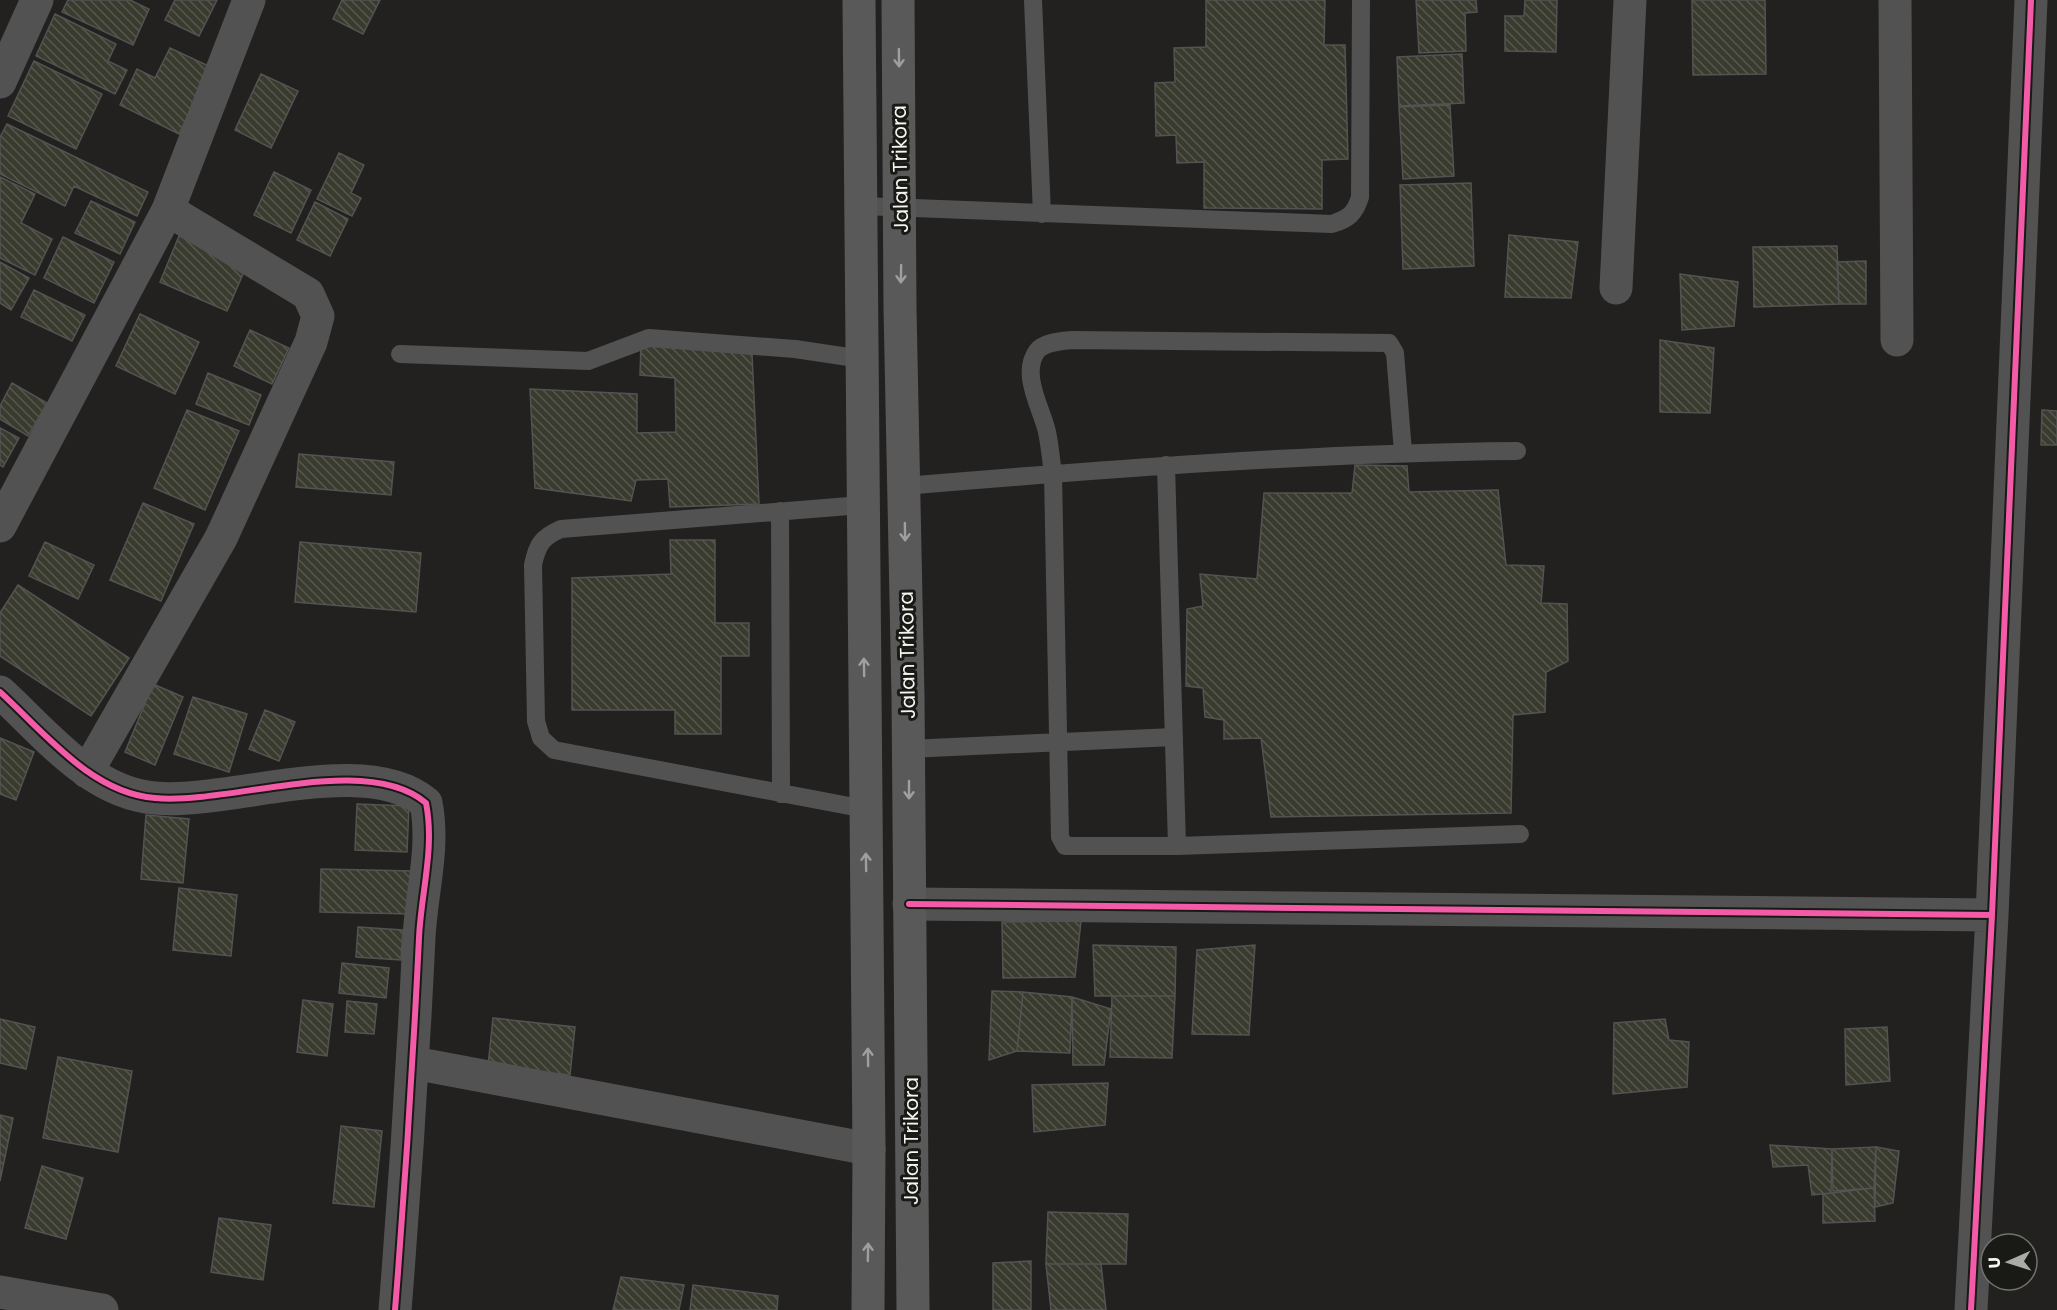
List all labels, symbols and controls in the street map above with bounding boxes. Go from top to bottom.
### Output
one-way arrow [893,48,905,68]
street label: Jalan Trikora [885,105,915,233]
one-way arrow [895,264,906,284]
one-way arrow [899,522,911,542]
street label: Jalan Trikora [892,591,922,719]
one-way arrow [858,657,870,677]
one-way arrow [903,780,915,800]
one-way arrow [860,852,872,872]
one-way arrow [862,1047,874,1067]
street label: Jalan Trikora [897,1077,925,1205]
north arrow [1979,1232,2039,1292]
one-way arrow [863,1242,874,1262]
text: U [1983,1257,2006,1269]

